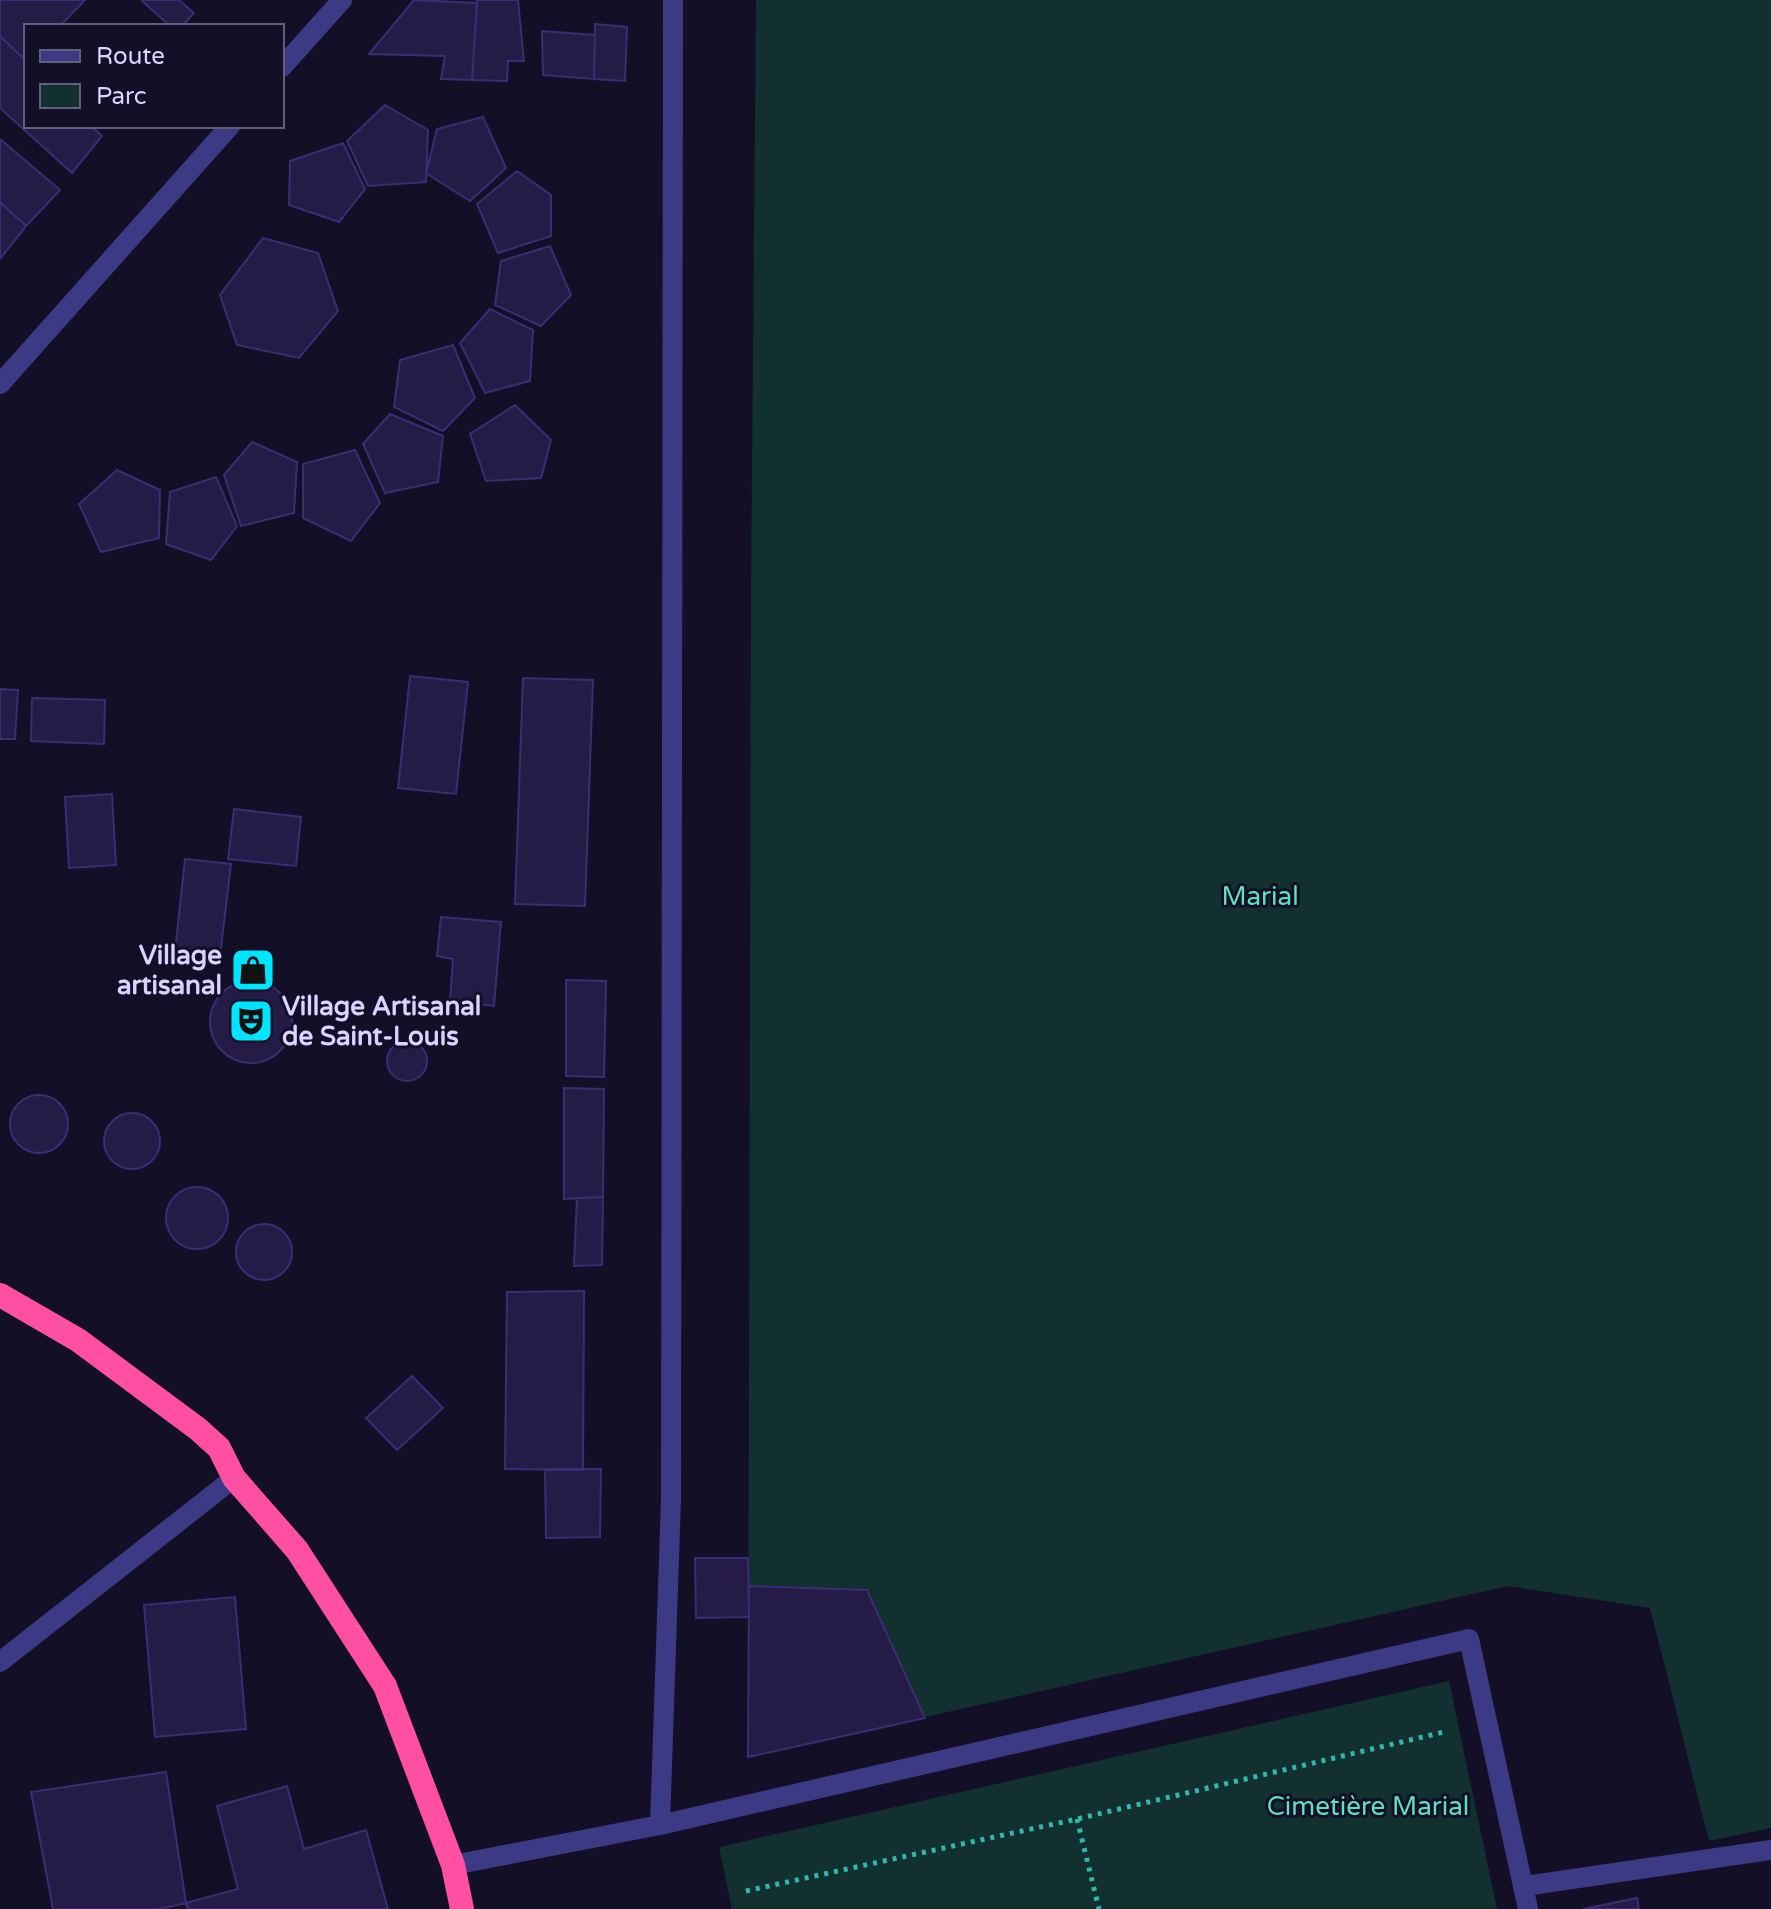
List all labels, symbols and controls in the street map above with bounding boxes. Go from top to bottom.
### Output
legend [24,24,284,128]
text: Route [96,42,165,71]
text: Parc [96,82,147,111]
park label: Marial [1221,881,1299,912]
place label: Village artisanal [117,940,222,1001]
shop icon: Village artisanal [229,946,277,994]
place label: Village Artisanal de Saint-Louis [282,991,481,1052]
theatre icon: Village Artisanal de Saint-Louis [227,997,275,1045]
park label: Cimetière Marial [1267,1791,1469,1822]

